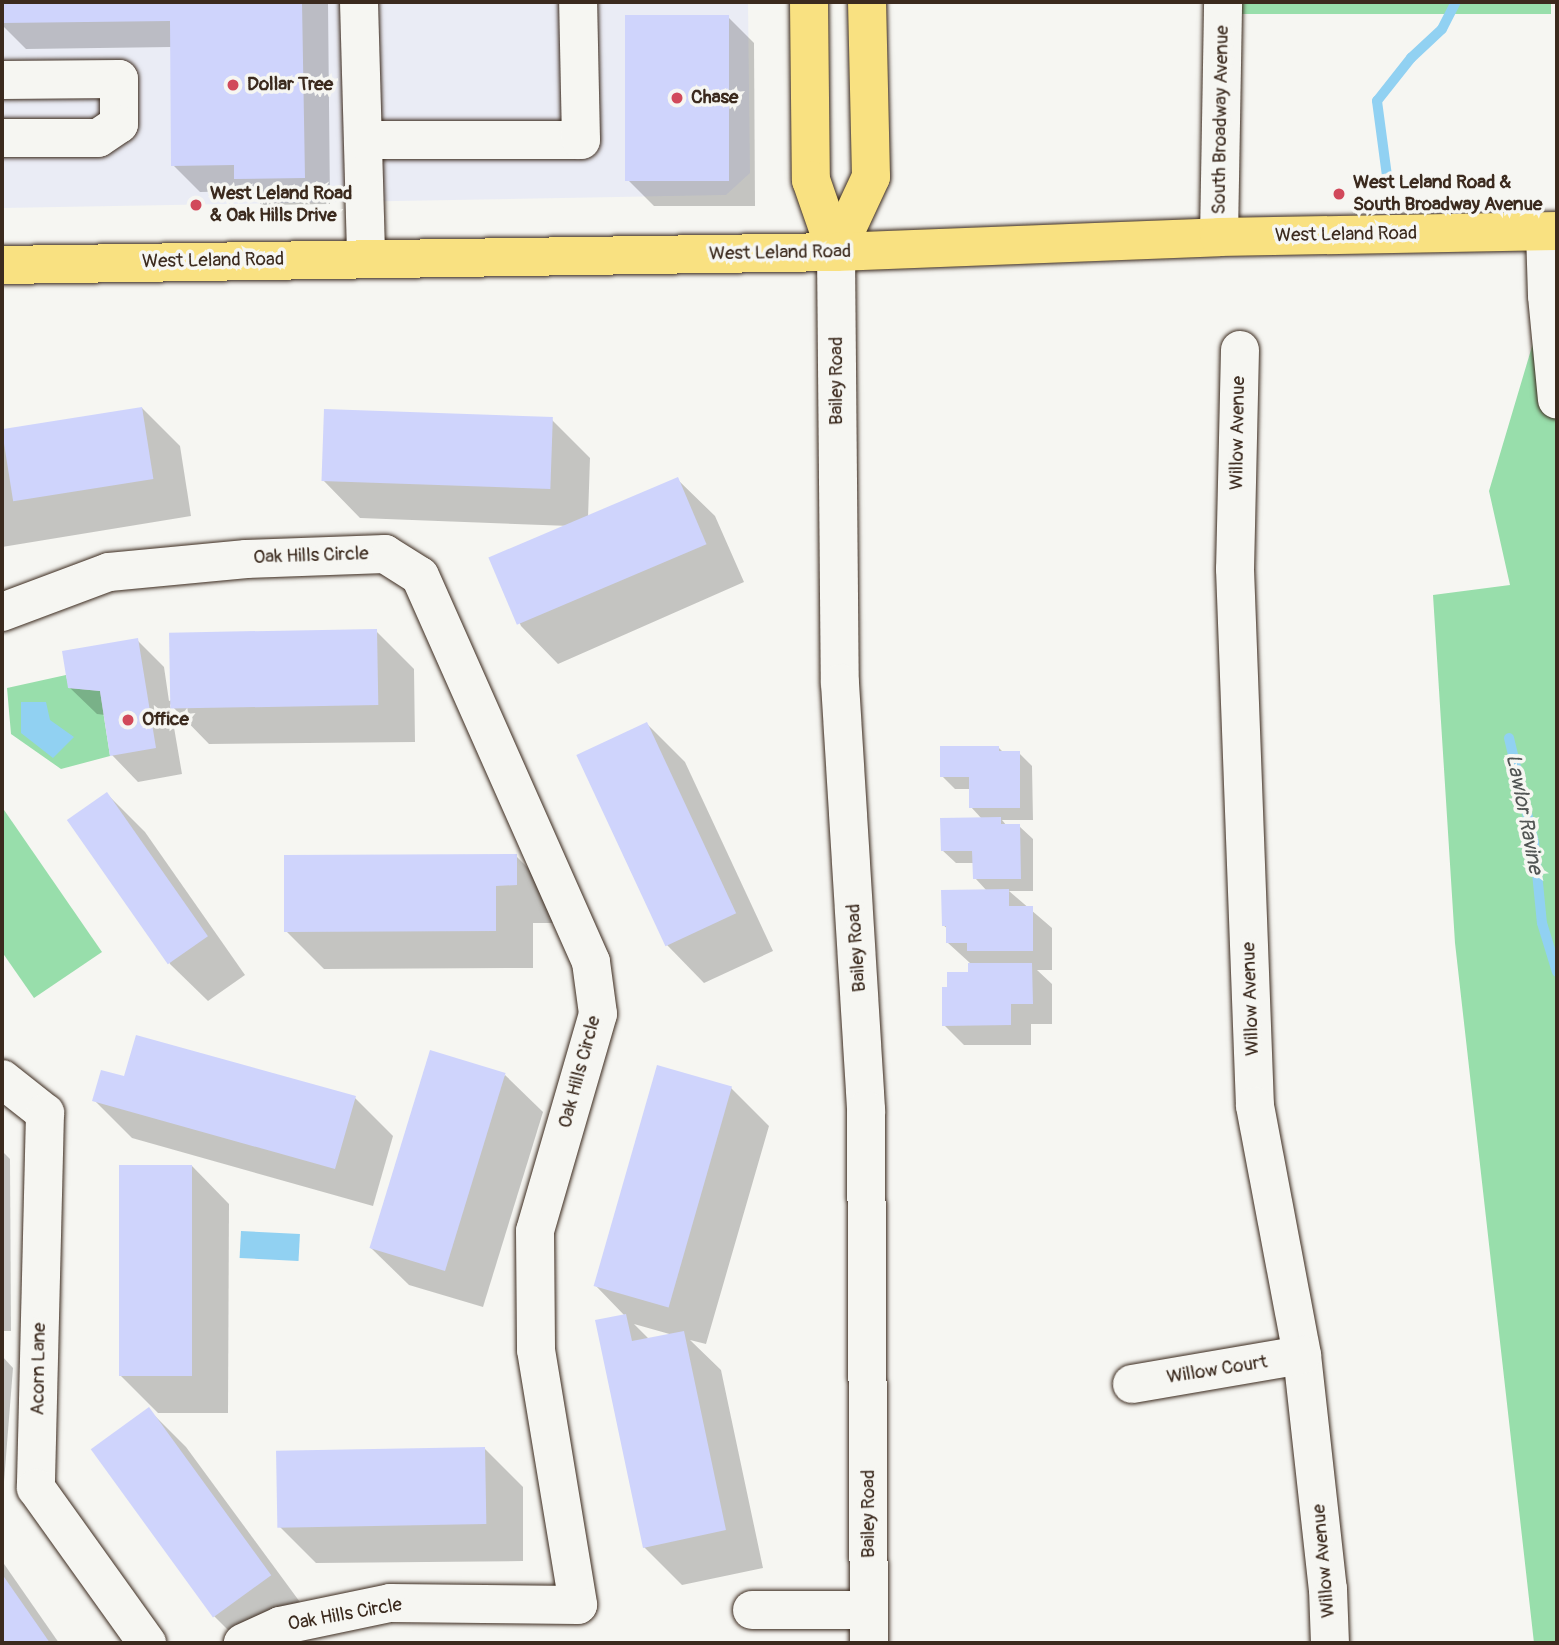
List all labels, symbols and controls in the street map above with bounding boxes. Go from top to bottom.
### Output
street label: South Broadway Avenue [1208,25,1234,215]
place label: Dollar Tree [247,74,333,96]
marker: Dollar Tree [225,77,241,93]
place label: Chase [691,87,738,109]
marker: Chase [669,90,685,106]
place label: West Leland Road & South Broadway Avenue [1353,172,1542,216]
place label: West Leland Road & Oak Hills Drive [210,183,352,227]
marker: West Leland Road & South Broadway Avenue [1331,186,1347,202]
marker: West Leland Road & Oak Hills Drive [188,197,204,213]
street label: West Leland Road [1275,222,1417,248]
street label: West Leland Road [709,240,851,266]
street label: West Leland Road [142,248,284,274]
street label: Bailey Road [826,337,848,425]
street label: Willow Avenue [1226,376,1250,490]
street label: Oak Hills Circle [253,543,369,569]
place label: Office [142,709,189,731]
marker: Office [120,712,136,728]
water label: Lawlor Ravine [1500,752,1548,876]
street label: Bailey Road [843,903,871,993]
street label: Willow Avenue [1238,942,1264,1056]
street label: Oak Hills Circle [554,1013,606,1131]
street label: Acorn Lane [27,1322,51,1416]
street label: Willow Court [1165,1351,1269,1389]
street label: Bailey Road [858,1470,880,1558]
street label: Willow Avenue [1308,1503,1340,1619]
street label: Oak Hills Circle [286,1594,404,1636]

